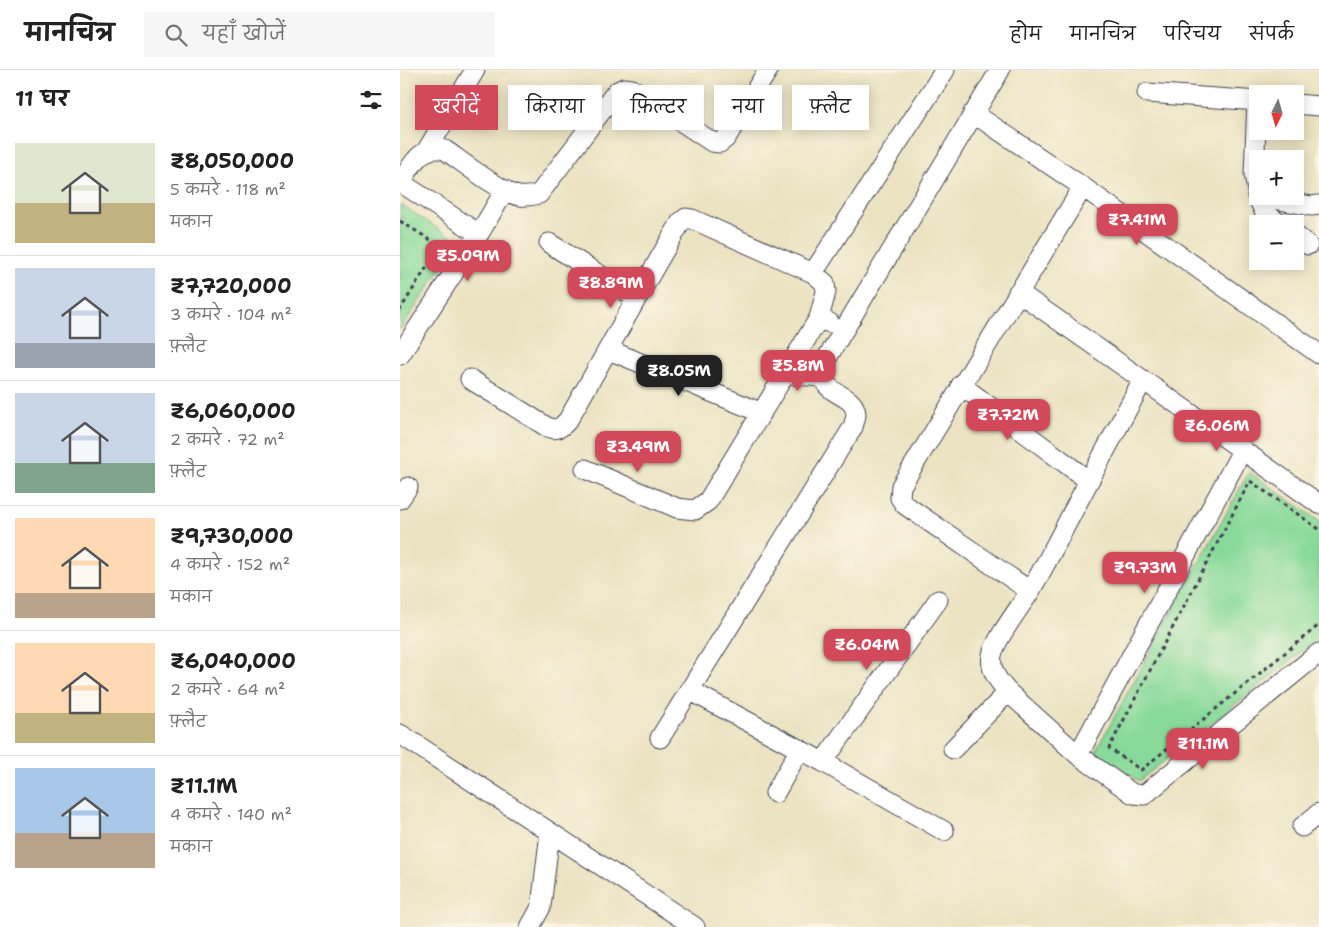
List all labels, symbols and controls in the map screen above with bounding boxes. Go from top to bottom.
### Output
search box [144,12,494,57]
text: मानचित्र [25,17,114,49]
icon: search [162,21,190,49]
text: यहाँ खोजें [202,21,286,46]
text: होम [1010,22,1042,46]
text: मानचित्र [1070,22,1136,46]
text: परिचय [1164,22,1221,46]
text: संपर्क [1249,22,1294,46]
text: 11 घर [15,85,69,113]
chip: खरीदें [415,85,498,130]
chip: किराया [508,85,602,130]
chip: फ़िल्टर [612,85,704,130]
chip: नया [714,85,782,130]
chip: फ़्लैट [792,85,869,130]
north arrow [1249,85,1304,140]
map controls [1249,85,1304,270]
icon: filters [357,86,385,114]
text: ₹8,050,000 [170,147,294,175]
button: + [1249,150,1304,205]
icon: home [55,163,115,223]
text: 5 कमरे · 118 m² [170,179,286,200]
pin: ₹7.41M [1096,204,1178,246]
text: ₹7.41M [1108,209,1166,230]
text: मकान [170,211,212,232]
button: − [1249,215,1304,270]
pin: ₹5.09M [427,240,509,282]
text: ₹5.09M [436,245,500,266]
pin: ₹8.89M [570,266,652,309]
text: ₹7,720,000 [170,272,292,300]
text: ₹8.89M [579,272,643,293]
icon: home [55,288,115,348]
text: 3 कमरे · 104 m² [170,304,292,325]
text: फ़्लैट [170,336,206,357]
pin: ₹5.8M [763,350,833,392]
pin: ₹8.05M [638,354,720,397]
text: ₹5.8M [772,355,824,376]
text: ₹8.05M [647,360,711,381]
text: ₹6,060,000 [170,397,296,425]
pin: ₹7.72M [967,398,1049,441]
text: ₹7.72M [977,404,1039,425]
pin: ₹6.06M [1176,410,1258,452]
icon: home [55,413,115,473]
text: ₹6.06M [1185,415,1249,436]
text: 2 कमरे · 72 m² [170,429,285,450]
pin: ₹3.49M [597,430,679,473]
text: ₹3.49M [606,436,670,457]
text: फ़्लैट [170,461,206,482]
text: ₹9,730,000 [170,522,294,550]
icon: home [55,538,115,598]
pin: ₹9.73M [1104,552,1186,594]
text: 4 कमरे · 152 m² [170,554,290,575]
text: ₹9.73M [1113,557,1177,578]
text: मकान [170,586,212,607]
pin: ₹6.04M [826,628,908,671]
text: ₹6.04M [835,634,899,655]
text: ₹6,040,000 [170,647,296,675]
icon: home [55,663,115,723]
text: 2 कमरे · 64 m² [170,679,285,700]
text: फ़्लैट [170,711,206,732]
pin: ₹11.1M [1162,728,1244,770]
text: ₹11.1M [1177,733,1229,754]
text: ₹11.1M [170,772,238,800]
icon: home [55,788,115,848]
text: 4 कमरे · 140 m² [170,804,292,825]
text: मकान [170,836,212,857]

